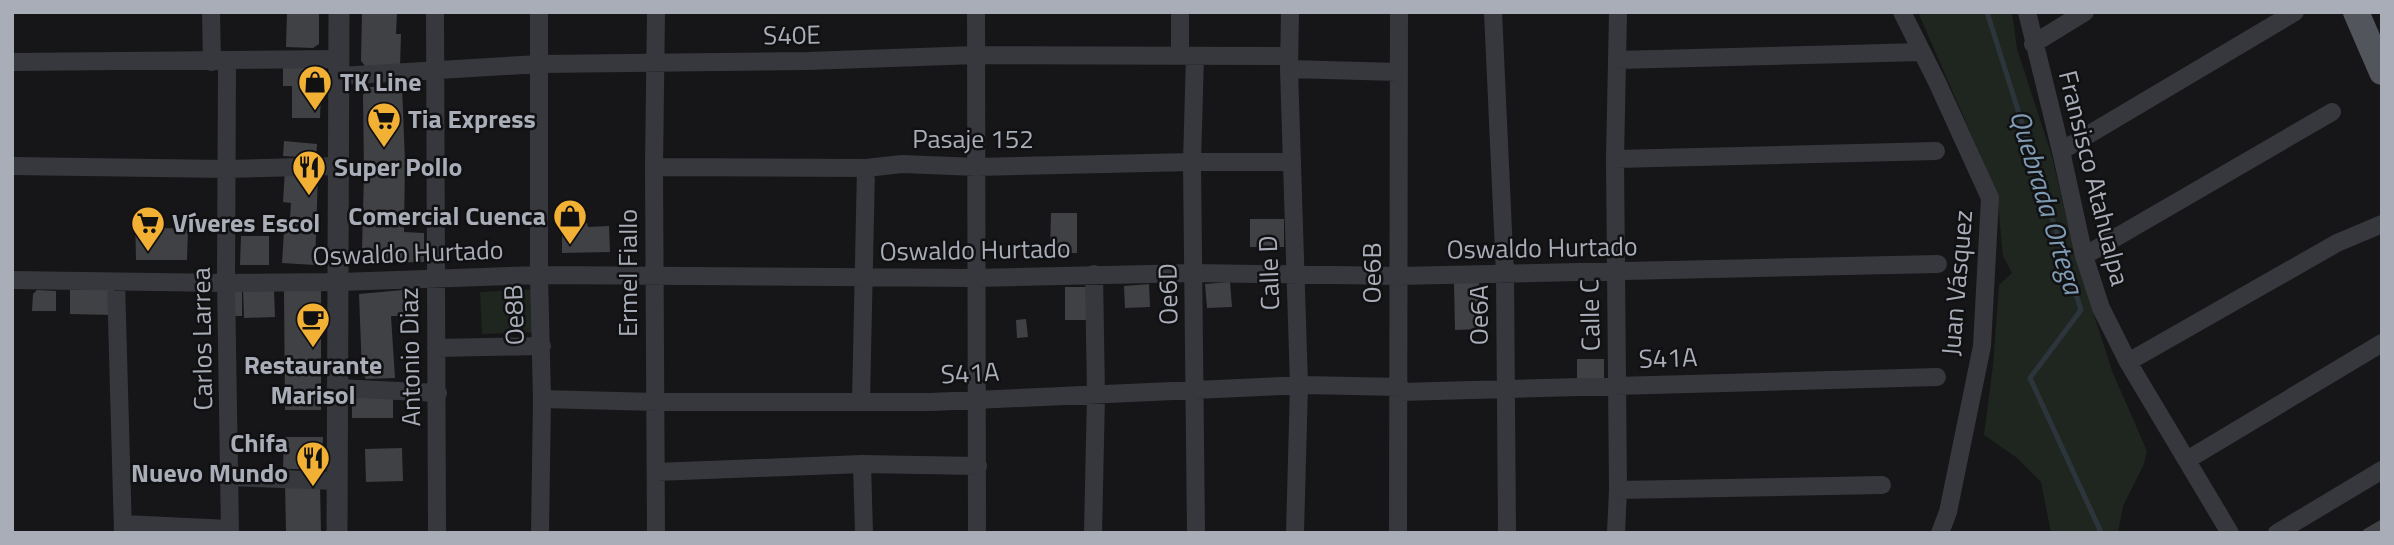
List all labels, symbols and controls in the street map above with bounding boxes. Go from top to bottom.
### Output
street label: S40E [763,15,821,54]
place label: TK Line [340,62,421,101]
shop icon: TK Line [296,63,334,112]
street label: Fransisco Atahualpa [2049,66,2140,290]
place label: Tia Express [408,99,536,138]
supermarket icon: Tia Express [365,100,403,149]
water label: Quebrada Ortega [1999,104,2096,301]
street label: Pasaje 152 [912,119,1034,158]
place label: Super Pollo [334,147,462,186]
restaurant icon: Super Pollo [290,148,328,197]
place label: Comercial Cuenca [348,196,546,235]
shop icon: Comercial Cuenca [551,197,589,246]
place label: Víveres Escol [172,203,320,242]
supermarket icon: Víveres Escol [129,204,167,253]
street label: Ermel Fiallo [608,209,647,337]
street label: Juan Vásquez [1931,209,1982,357]
street label: Oswaldo Hurtado [1446,226,1638,269]
street label: Oswaldo Hurtado [879,228,1071,271]
street label: Oswaldo Hurtado [312,230,504,275]
street label: Calle D [1248,235,1289,311]
street label: Oe6B [1352,243,1391,303]
street label: Oe6D [1147,263,1188,325]
street label: Carlos Larrea [181,267,222,411]
street label: Calle C [1569,279,1610,351]
street label: Oe8B [493,284,534,346]
street label: Oe6A [1459,285,1498,345]
street label: Antonio Diaz [389,287,430,427]
cafe icon: Restaurante Marisol [294,300,332,349]
street label: S41A [1638,337,1698,378]
place label: Restaurante Marisol [244,345,382,414]
street label: S41A [940,351,1000,394]
place label: Chifa Nuevo Mundo [131,423,288,492]
restaurant icon: Chifa Nuevo Mundo [294,439,332,488]

